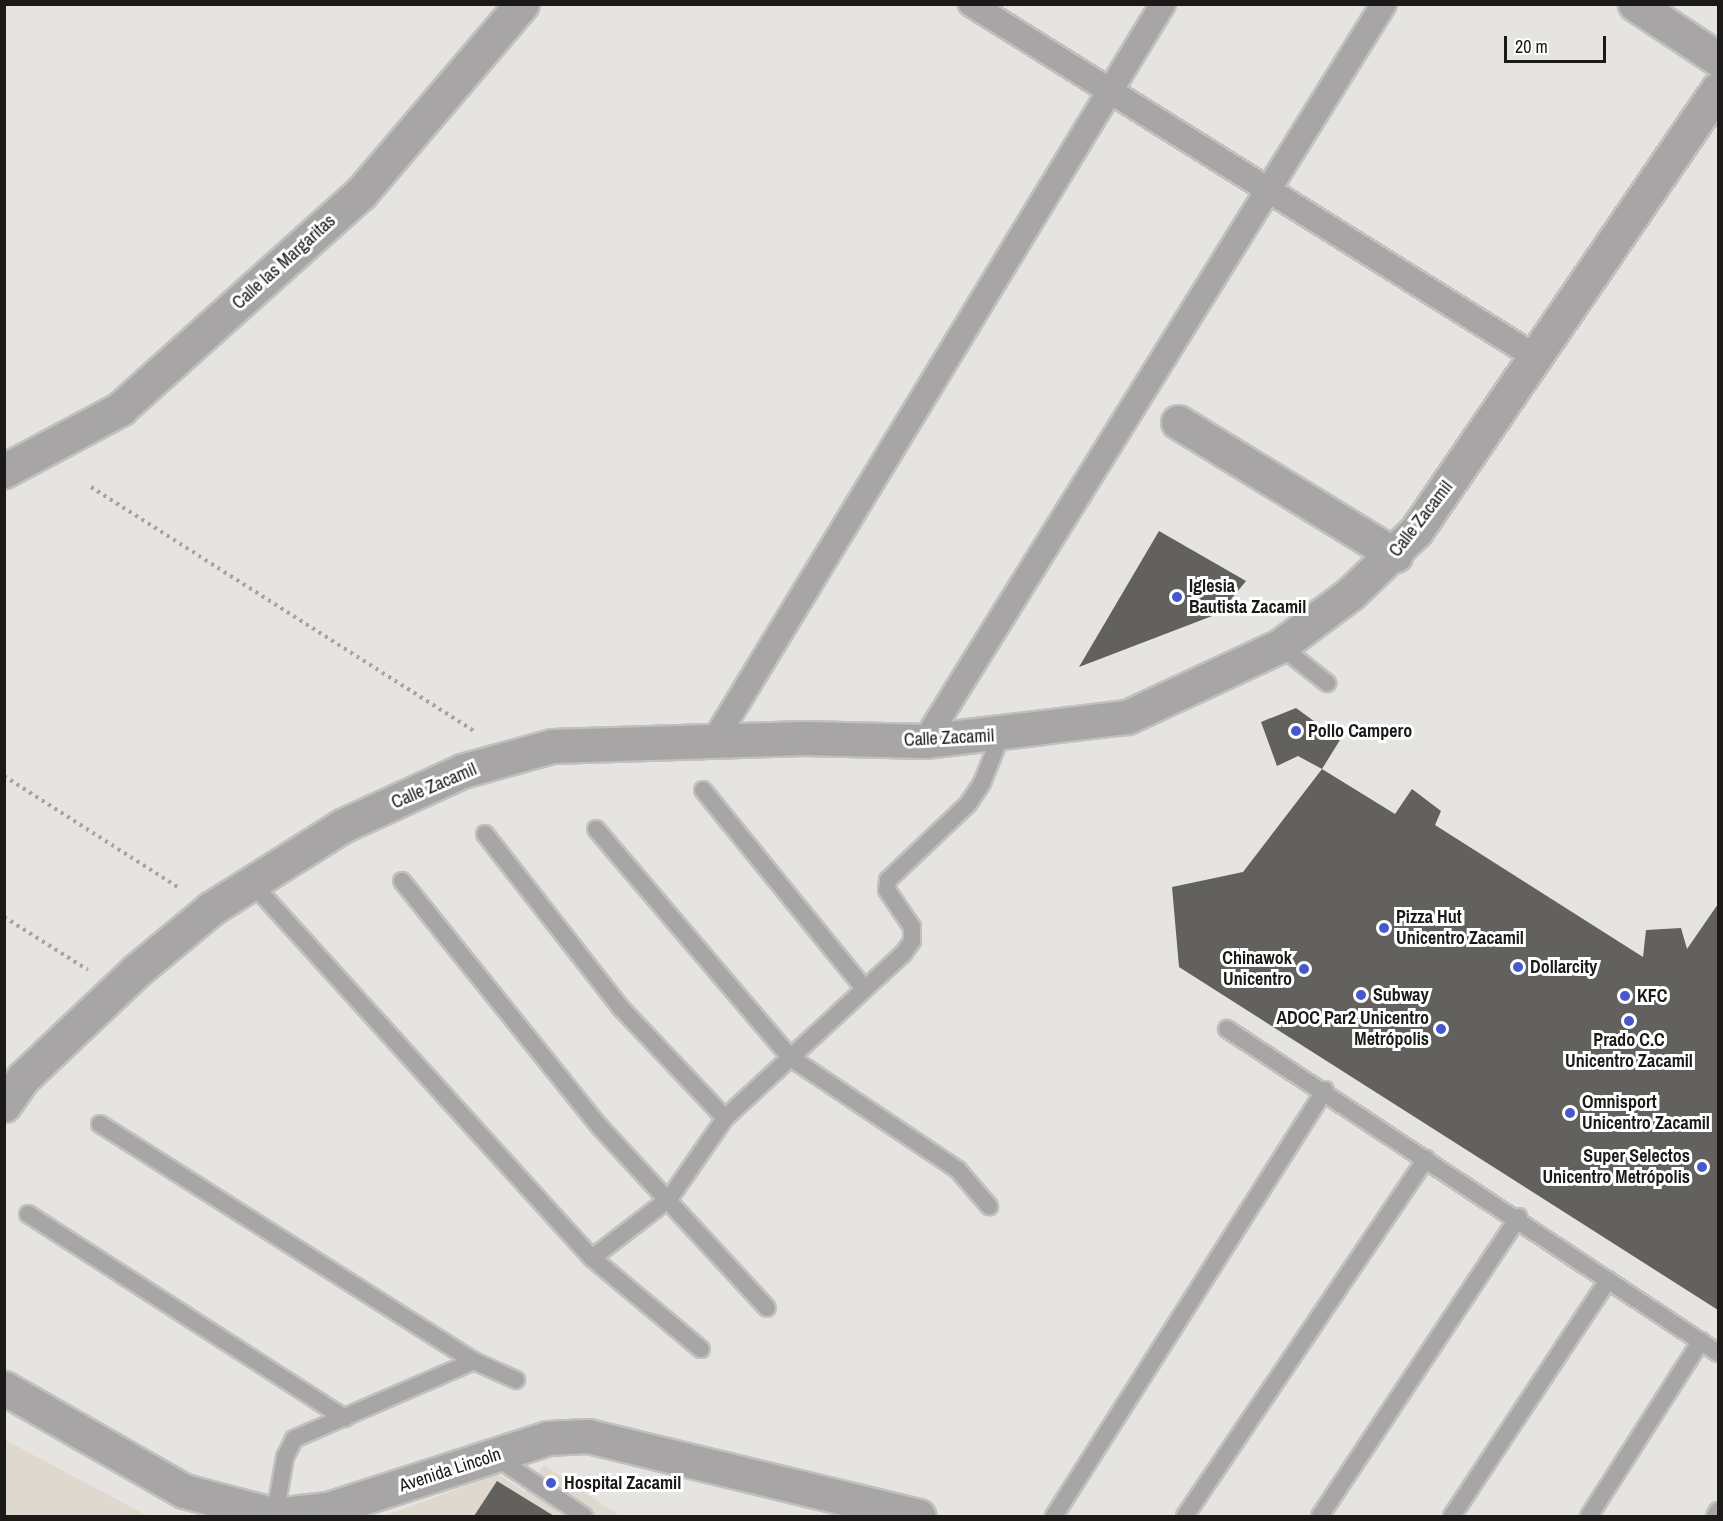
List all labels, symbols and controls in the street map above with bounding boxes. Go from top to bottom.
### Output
scale bar [1507,24,1609,62]
text: 20 m [1515,34,1548,59]
street label: Calle las Margaritas [228,210,340,314]
street label: Calle Zacamil [1385,477,1457,561]
place label: Iglesia Bautista Zacamil [1189,576,1306,618]
marker: Iglesia Bautista Zacamil [1170,590,1184,604]
place label: Pollo Campero [1308,720,1412,742]
marker: Pollo Campero [1289,724,1303,738]
street label: Calle Zacamil [903,725,995,751]
street label: Calle Zacamil [388,758,480,814]
place label: Pizza Hut Unicentro Zacamil [1396,907,1524,950]
marker: Pizza Hut Unicentro Zacamil [1377,921,1391,935]
place label: Chinawok Unicentro [1222,948,1292,990]
place label: Dollarcity [1530,956,1597,978]
marker: Dollarcity [1511,960,1525,974]
marker: Chinawok Unicentro [1297,962,1311,976]
place label: Subway [1373,984,1429,1006]
place label: KFC [1637,985,1667,1007]
marker: Subway [1354,988,1368,1002]
marker: KFC [1618,989,1632,1003]
place label: ADOC Par2 Unicentro Metrópolis [1276,1008,1429,1050]
marker: Prado C.C Unicentro Zacamil [1622,1014,1636,1028]
marker: ADOC Par2 Unicentro Metrópolis [1434,1022,1448,1036]
place label: Prado C.C Unicentro Zacamil [1565,1030,1693,1072]
place label: Omnisport Unicentro Zacamil [1582,1092,1710,1134]
marker: Omnisport Unicentro Zacamil [1563,1106,1577,1120]
place label: Super Selectos Unicentro Metrópolis [1542,1146,1690,1188]
marker: Super Selectos Unicentro Metrópolis [1695,1160,1709,1174]
street label: Avenida Lincoln [396,1443,504,1497]
place label: Hospital Zacamil [564,1472,681,1494]
marker: Hospital Zacamil [542,1474,560,1492]

